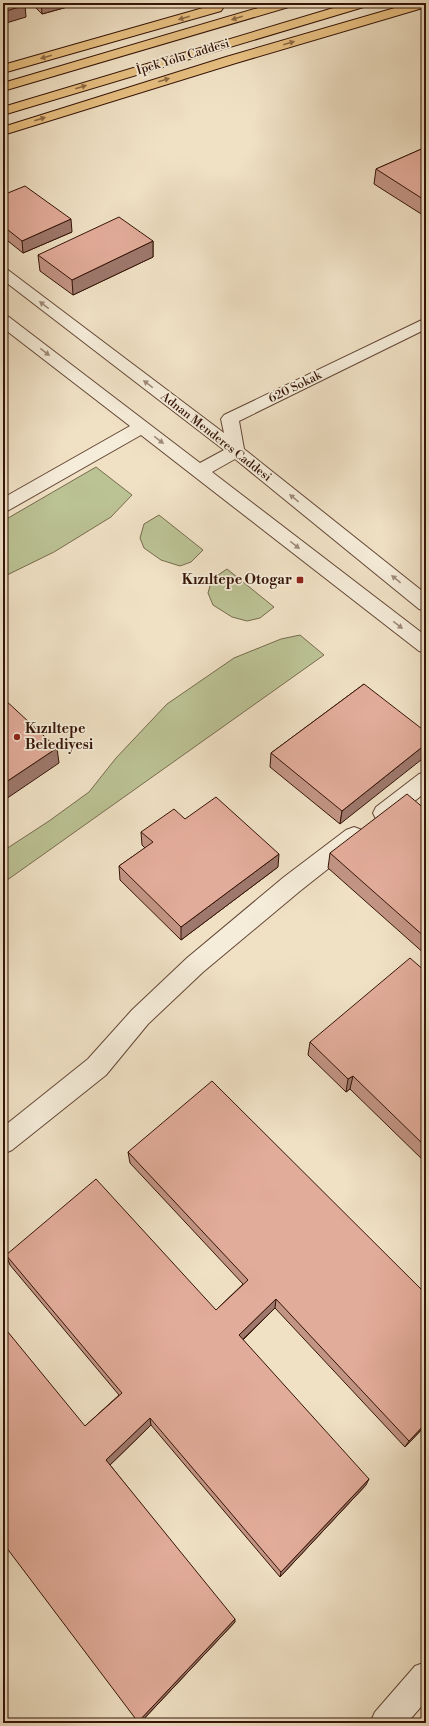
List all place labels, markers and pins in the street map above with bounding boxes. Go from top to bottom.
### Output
place label: Kızıltepe Otogar [182,571,292,589]
marker: Kızıltepe Otogar [295,575,305,585]
place label: Kızıltepe Belediyesi [25,720,94,754]
marker: Kızıltepe Belediyesi [12,732,22,742]

